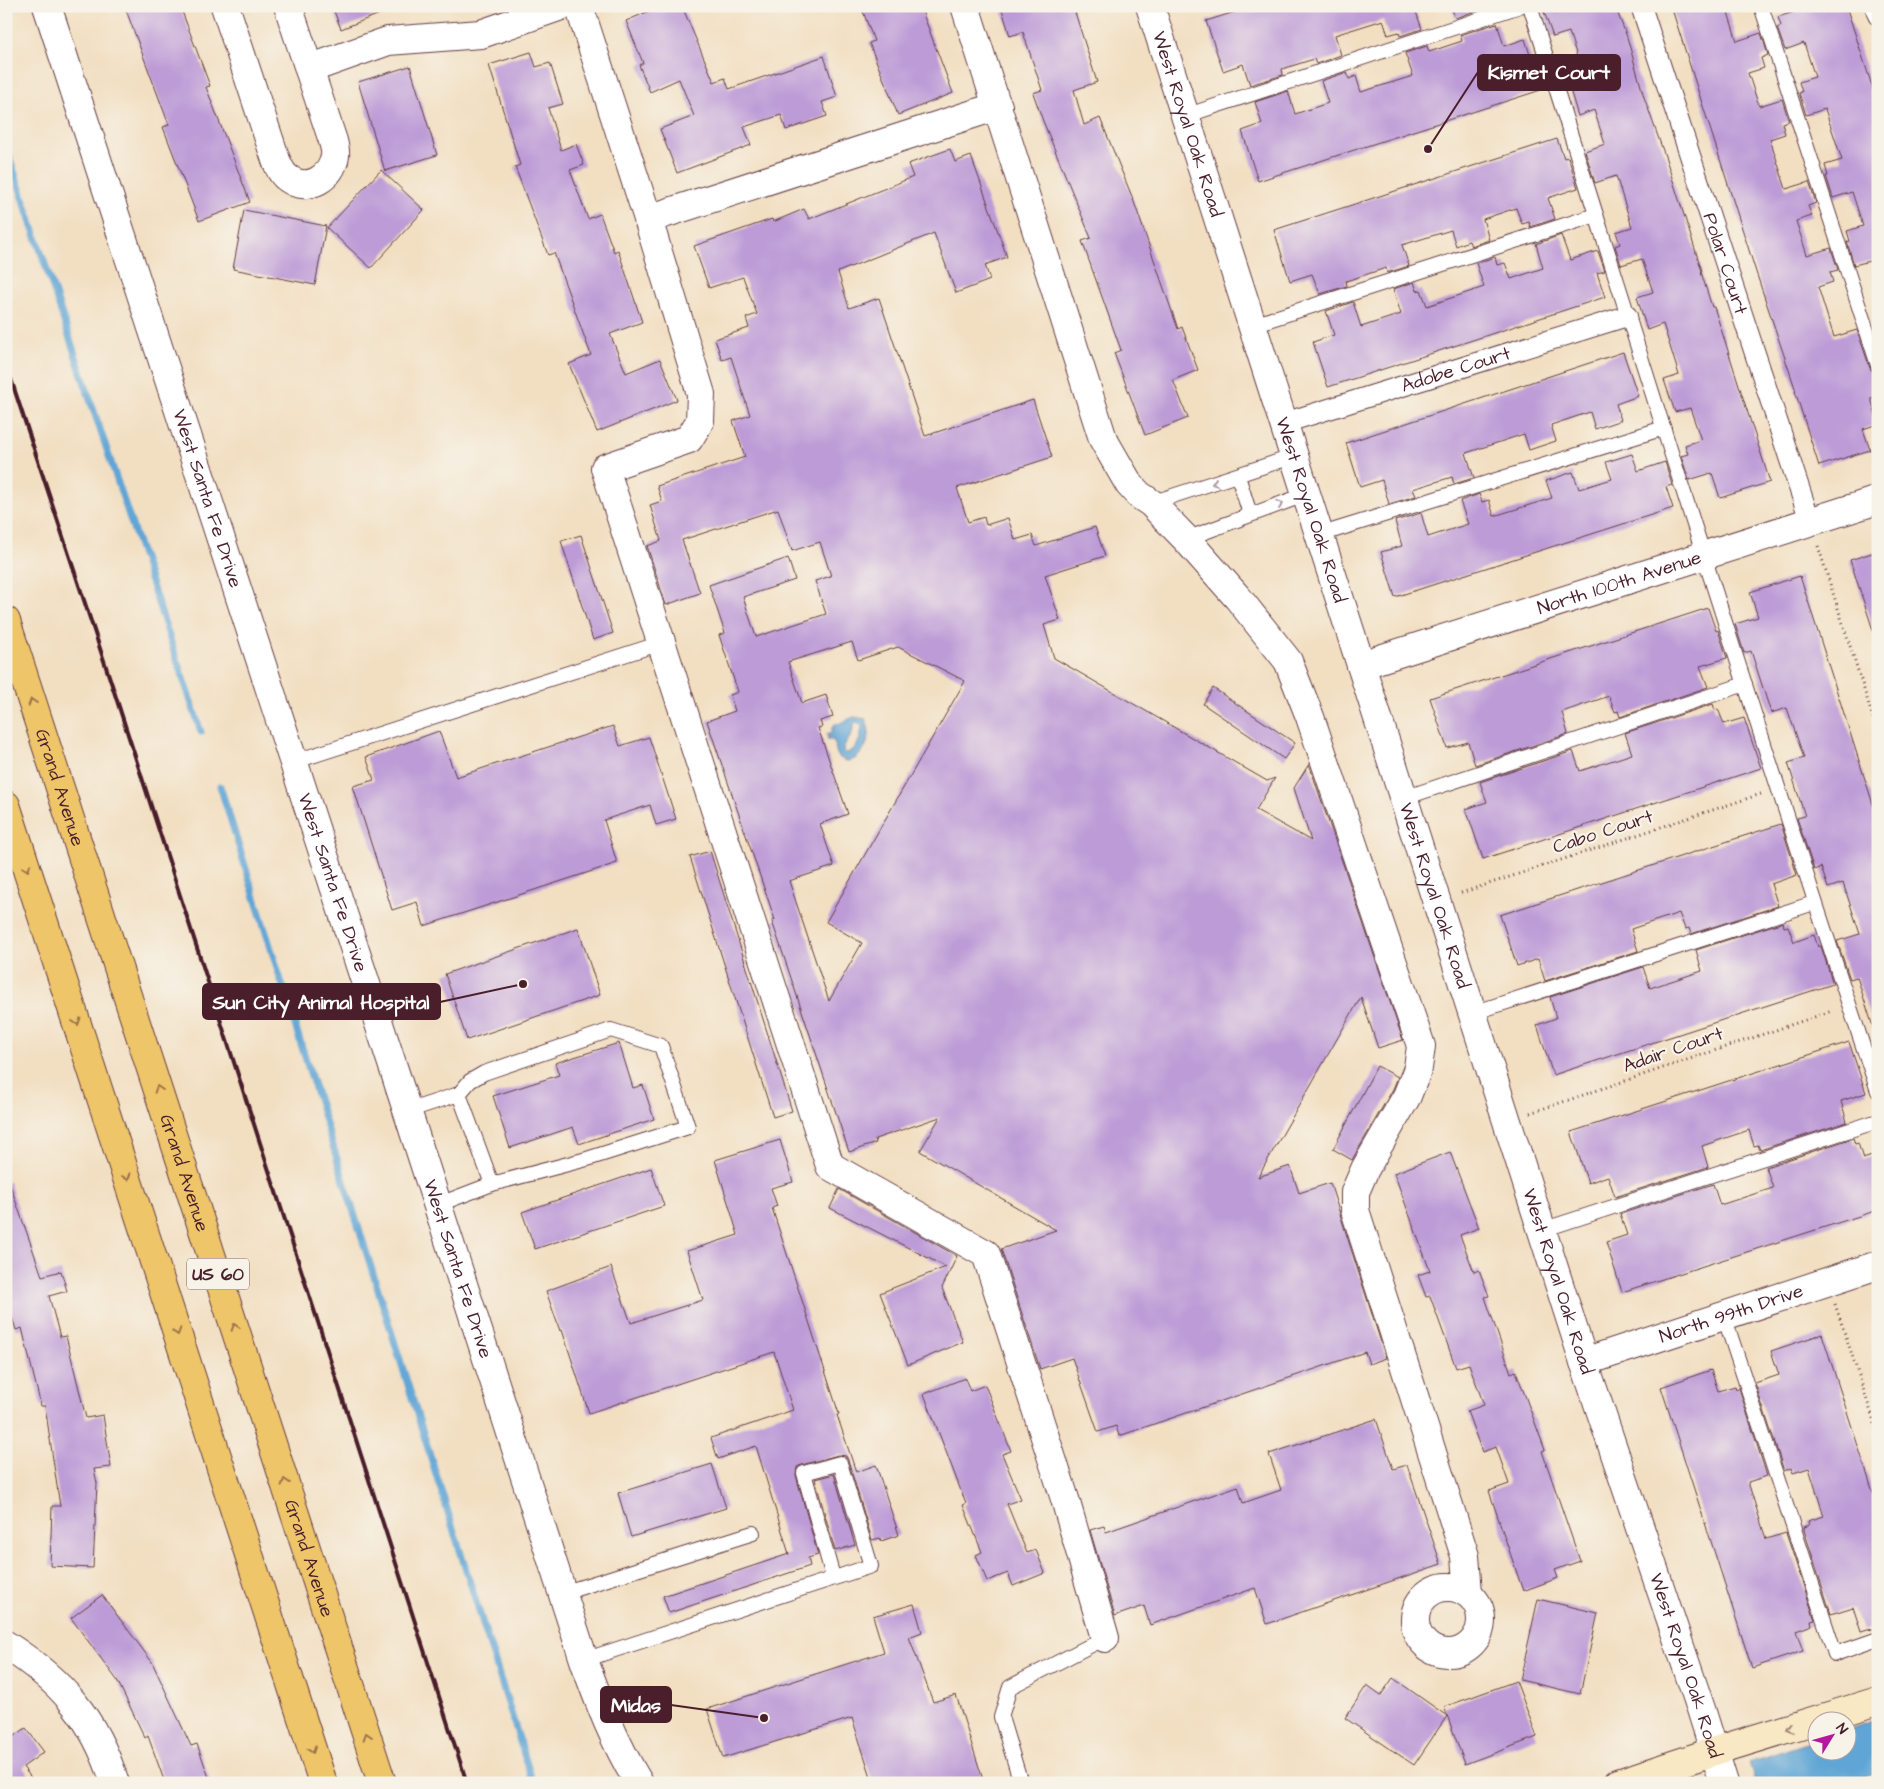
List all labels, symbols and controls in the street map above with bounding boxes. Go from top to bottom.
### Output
street label: West Royal Oak Road [1145,28,1230,221]
callout: Kismet Court [1478,55,1620,90]
text: Kismet Court [1488,59,1611,87]
street label: Polar Court [1696,209,1755,318]
street label: Adobe Court [1398,340,1514,399]
street label: West Santa Fe Drive [166,406,249,591]
street label: West Royal Oak Road [1269,414,1354,606]
one-way arrow [1212,477,1220,487]
one-way arrow [1276,500,1284,510]
street label: North 100th Avenue [1534,544,1705,621]
one-way arrow [28,698,38,707]
street label: Grand Avenue [28,725,91,850]
street label: West Santa Fe Drive [291,790,375,975]
street label: West Royal Oak Road [1392,799,1477,992]
street label: Cabo Court [1549,803,1657,861]
one-way arrow [21,863,31,871]
callout: Sun City Animal Hospital [203,984,440,1019]
text: Sun City Animal Hospital [212,989,429,1018]
one-way arrow [71,1018,81,1026]
street label: Adair Court [1619,1020,1727,1080]
one-way arrow [154,1086,164,1094]
street label: Grand Avenue [153,1111,216,1235]
one-way arrow [121,1172,131,1181]
street label: West Santa Fe Drive [417,1176,499,1362]
street label: West Royal Oak Road [1516,1185,1601,1378]
road number: US 60 [187,1258,249,1290]
street label: North 99th Drive [1656,1277,1807,1350]
one-way arrow [230,1324,240,1332]
one-way arrow [171,1327,181,1335]
one-way arrow [280,1478,290,1487]
street label: Grand Avenue [278,1496,341,1620]
street label: West Royal Oak Road [1643,1570,1729,1762]
callout: Midas [601,1687,671,1722]
text: Midas [611,1692,661,1720]
north arrow [1806,1712,1856,1762]
text: N [1831,1719,1852,1738]
one-way arrow [1786,1723,1794,1733]
one-way arrow [363,1733,373,1741]
one-way arrow [307,1745,317,1754]

